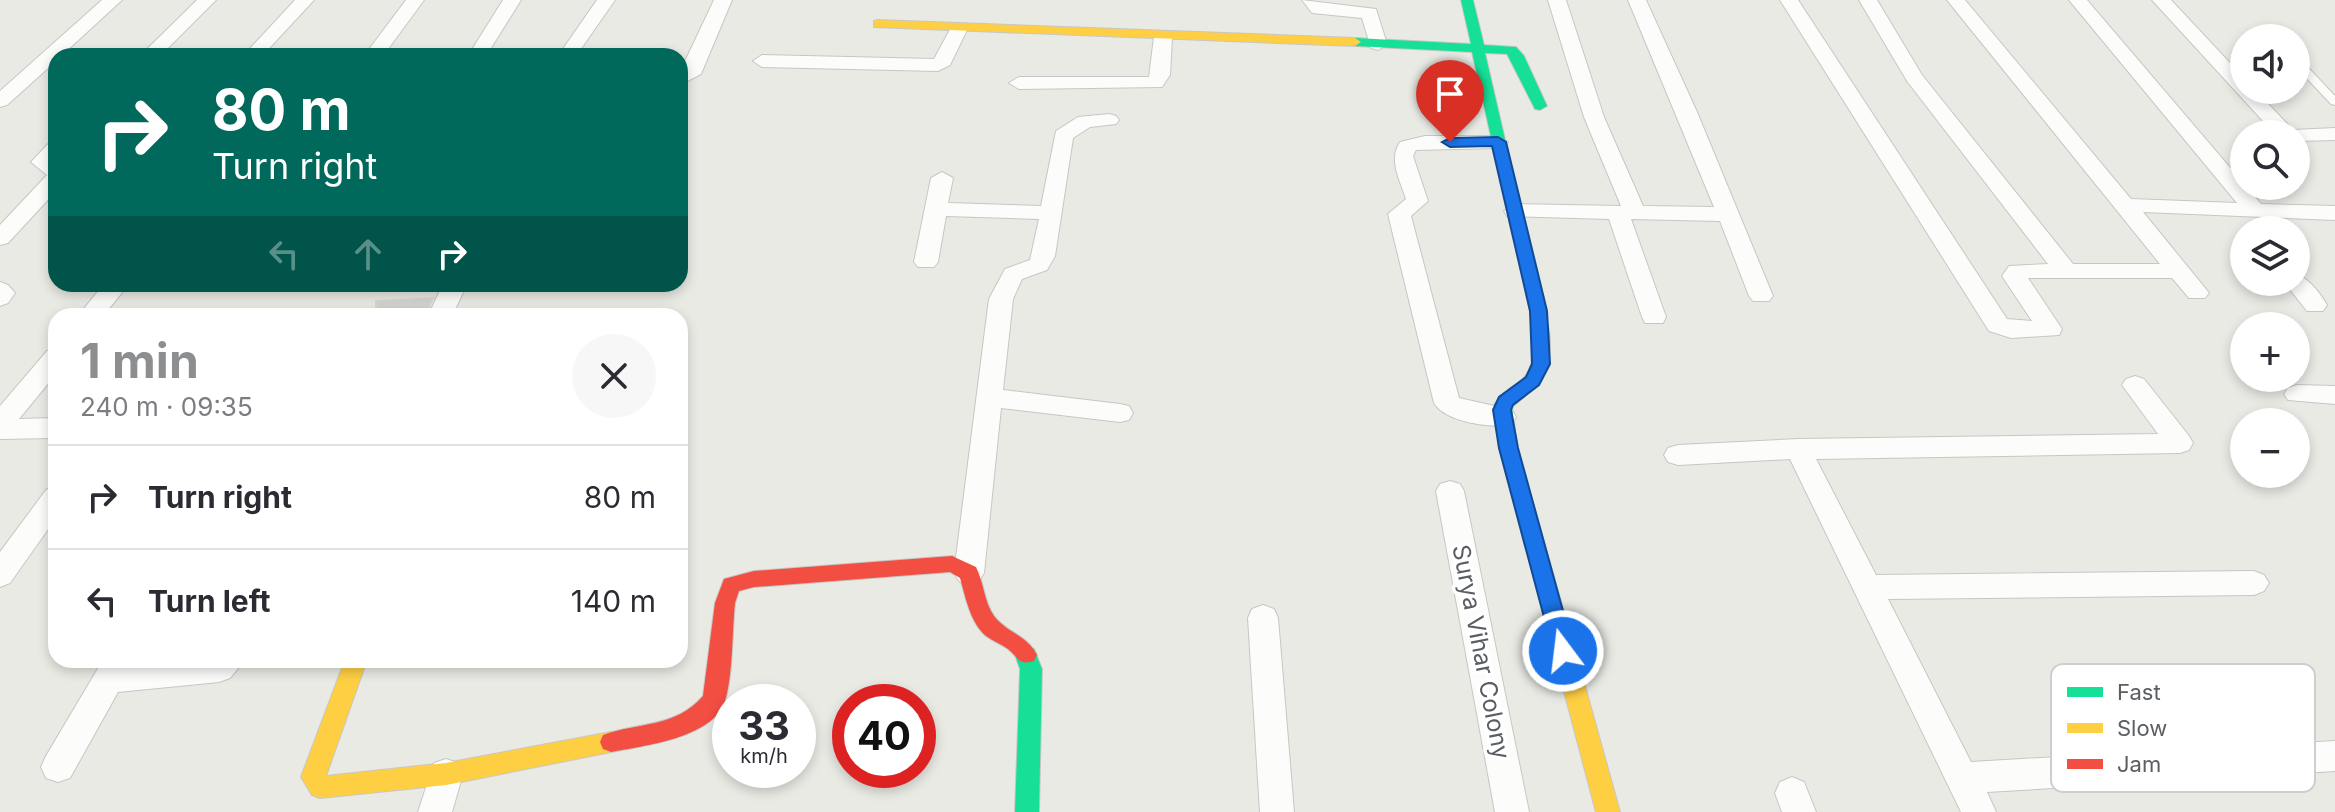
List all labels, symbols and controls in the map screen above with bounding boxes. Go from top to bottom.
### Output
map controls [2230,24,2310,488]
button: sound [2230,24,2310,104]
pin [1416,60,1484,142]
icon: arrive [1428,72,1472,116]
text: 80 m [212,76,351,144]
icon: right [80,80,184,184]
button: search [2230,120,2310,200]
text: Turn right [212,144,377,188]
button: layers [2230,216,2310,296]
icon: left [262,232,306,276]
icon: ahead [346,232,390,276]
icon: right [430,232,474,276]
button: + [2230,312,2310,392]
text: 1 min [80,331,199,390]
button: close [572,334,656,418]
text: 240 m · 09:35 [80,391,253,422]
button: − [2230,408,2310,488]
icon: right [80,475,124,519]
text: Turn right [148,479,292,515]
text: 80 m [584,479,656,515]
street label: Surya Vihar Colony [1446,542,1517,762]
icon: left [80,579,124,623]
text: Turn left [148,583,270,619]
text: 140 m [571,583,656,619]
position arrow [1521,609,1605,693]
legend [2051,664,2315,792]
text: Fast [2117,679,2161,705]
speed limit sign: 40 [832,684,936,788]
text: 33 [738,701,790,750]
text: Slow [2117,715,2167,741]
text: km/h [740,744,788,768]
text: Jam [2117,751,2161,777]

